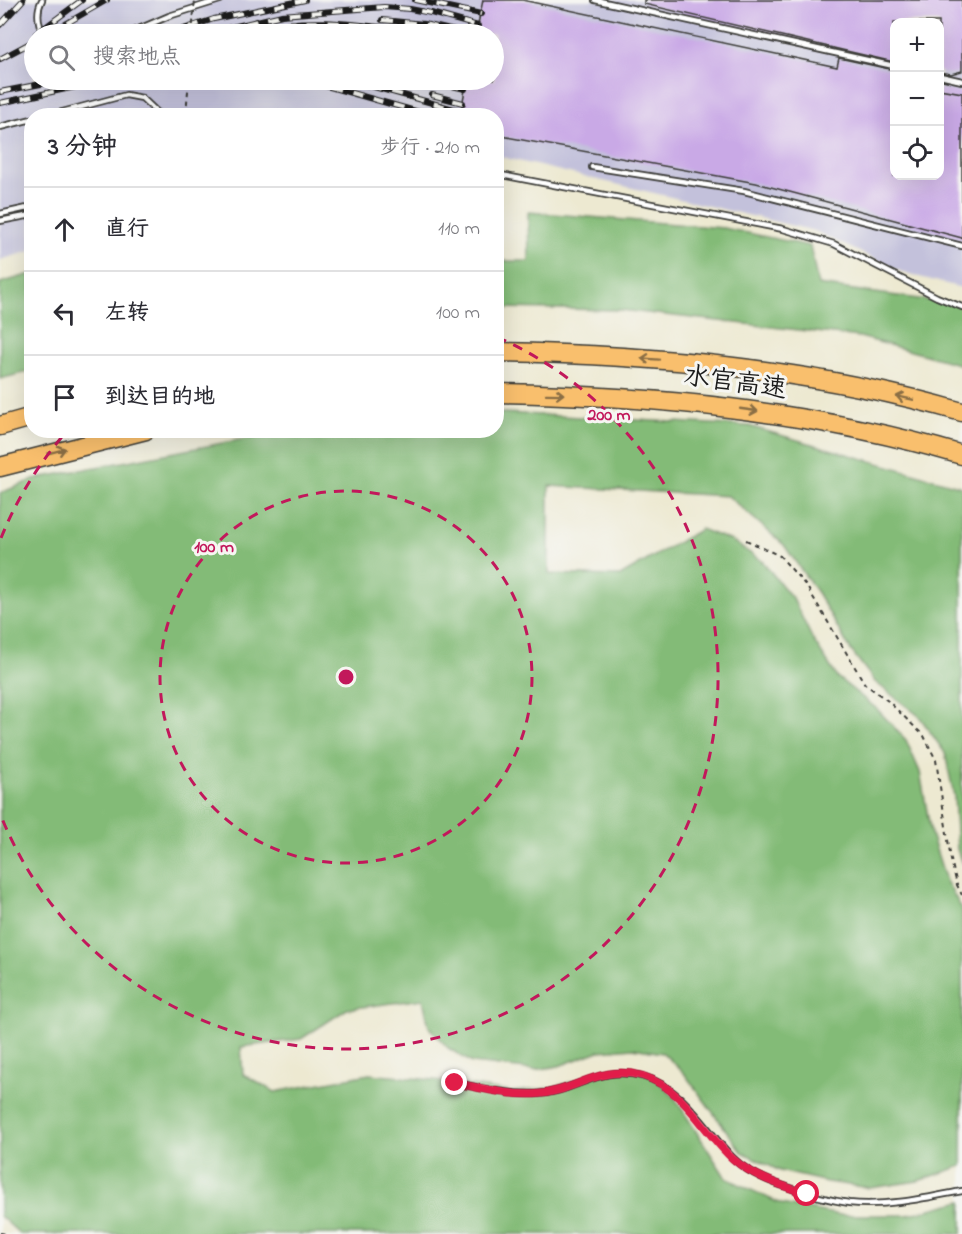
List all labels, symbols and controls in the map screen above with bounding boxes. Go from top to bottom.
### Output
map controls [890,18,944,180]
button: + [890,18,944,72]
search box [24,24,504,90]
icon: search [45,41,78,74]
text: 搜索地点 [93,42,181,74]
button: − [890,72,944,126]
button: locate [890,126,944,180]
text: 3 分钟 [48,129,117,167]
text: 步行 · 210 m [380,134,480,163]
icon: ahead [48,213,81,246]
text: 直行 [105,214,149,246]
text: 110 m [438,215,480,244]
icon: left [48,297,81,330]
text: 左转 [105,298,149,330]
text: 100 m [436,299,480,328]
one-way arrow [641,353,661,364]
street label: 水官高速 [681,358,789,410]
icon: arrive [48,381,81,414]
text: 到达目的地 [105,382,215,414]
one-way arrow [544,388,564,399]
one-way arrow [896,392,915,403]
text: 200 m [587,403,631,429]
one-way arrow [739,405,759,416]
one-way arrow [47,445,66,457]
text: 100 m [194,535,234,561]
centre of rings [336,667,356,687]
route end [441,1069,467,1095]
route start [793,1180,819,1206]

